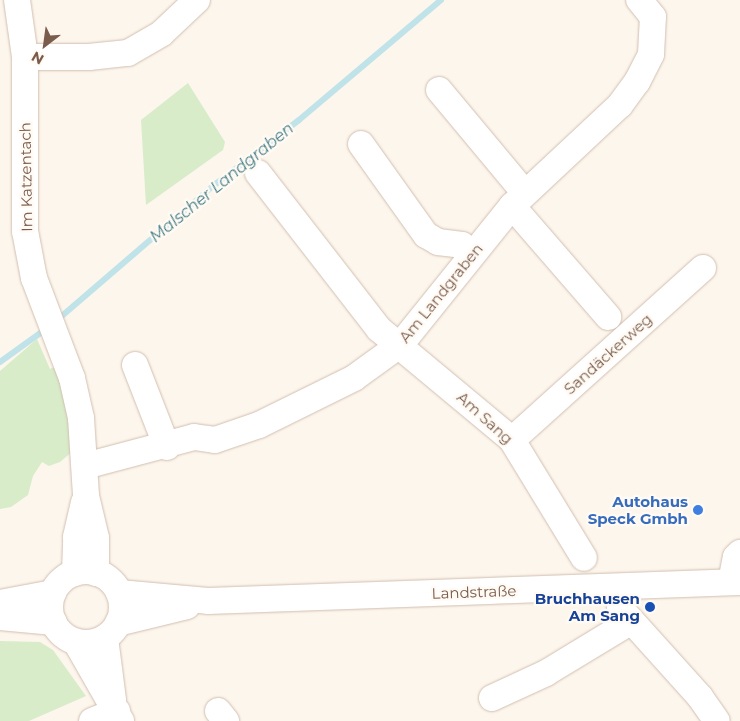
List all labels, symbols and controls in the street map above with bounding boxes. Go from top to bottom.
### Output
north arrow [20,20,70,70]
text: N [28,47,47,69]
water label: Malscher Landgraben [146,119,298,247]
street label: Im Katzentach [16,122,36,232]
street label: Am Landgraben [395,240,487,346]
street label: Sandäckerweg [560,310,656,398]
street label: Am Sang [453,388,517,448]
place label: Autohaus Speck Gmbh [588,492,688,527]
marker: Autohaus Speck Gmbh [692,504,704,516]
street label: Landstraße [431,582,517,602]
place label: Bruchhausen Am Sang [535,589,640,624]
marker: Bruchhausen Am Sang [644,601,656,613]

